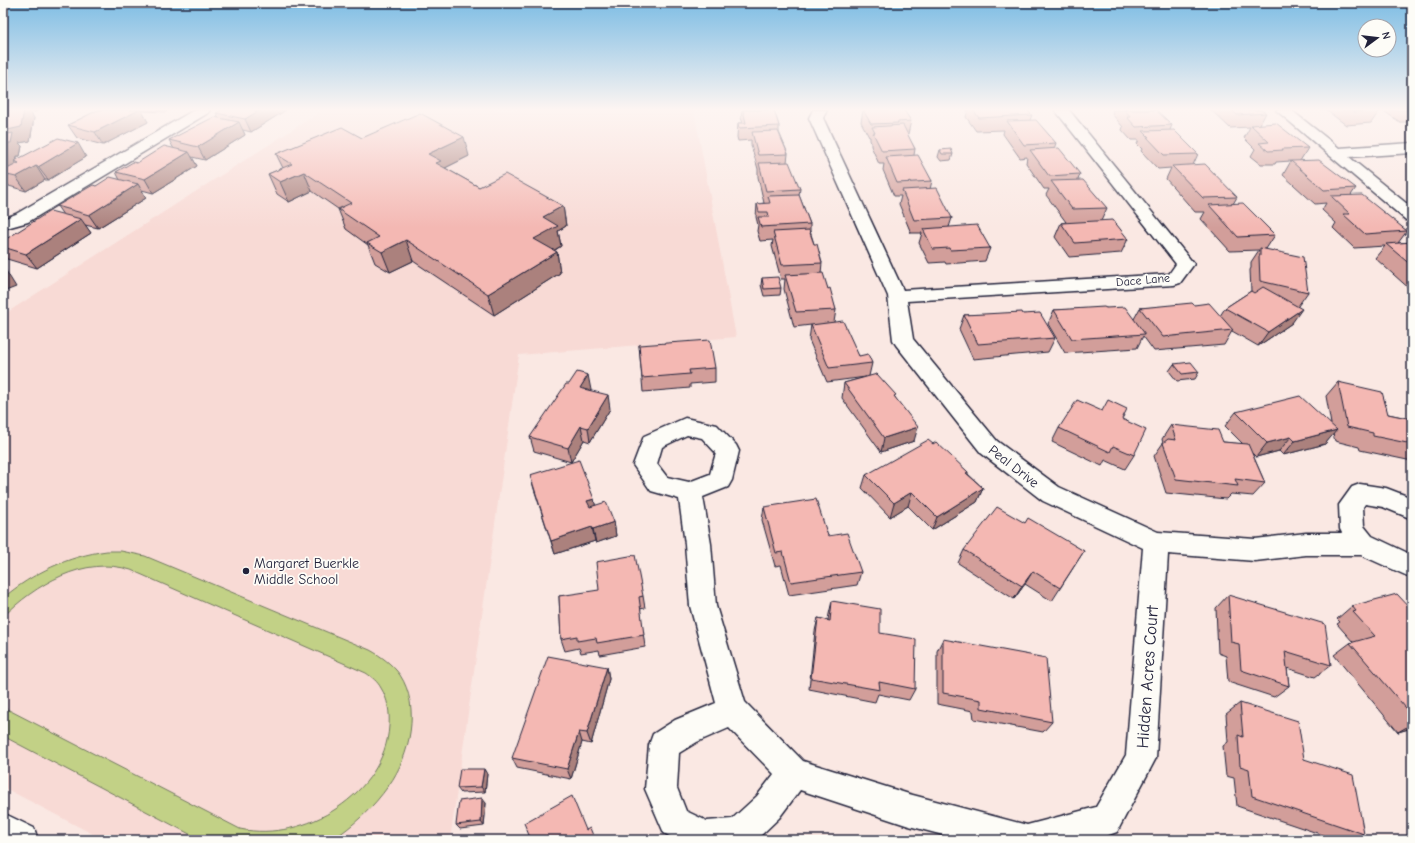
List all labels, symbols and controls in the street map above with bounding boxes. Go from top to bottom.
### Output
north arrow [1357,18,1397,58]
text: N [1379,30,1393,41]
street label: Dace Lane [1115,271,1171,289]
street label: Peal Drive [985,441,1042,491]
place label: Margaret Buerkle Middle School [254,555,359,588]
marker: Margaret Buerkle Middle School [241,566,251,576]
street label: Hidden Acres Court [1133,604,1162,749]

